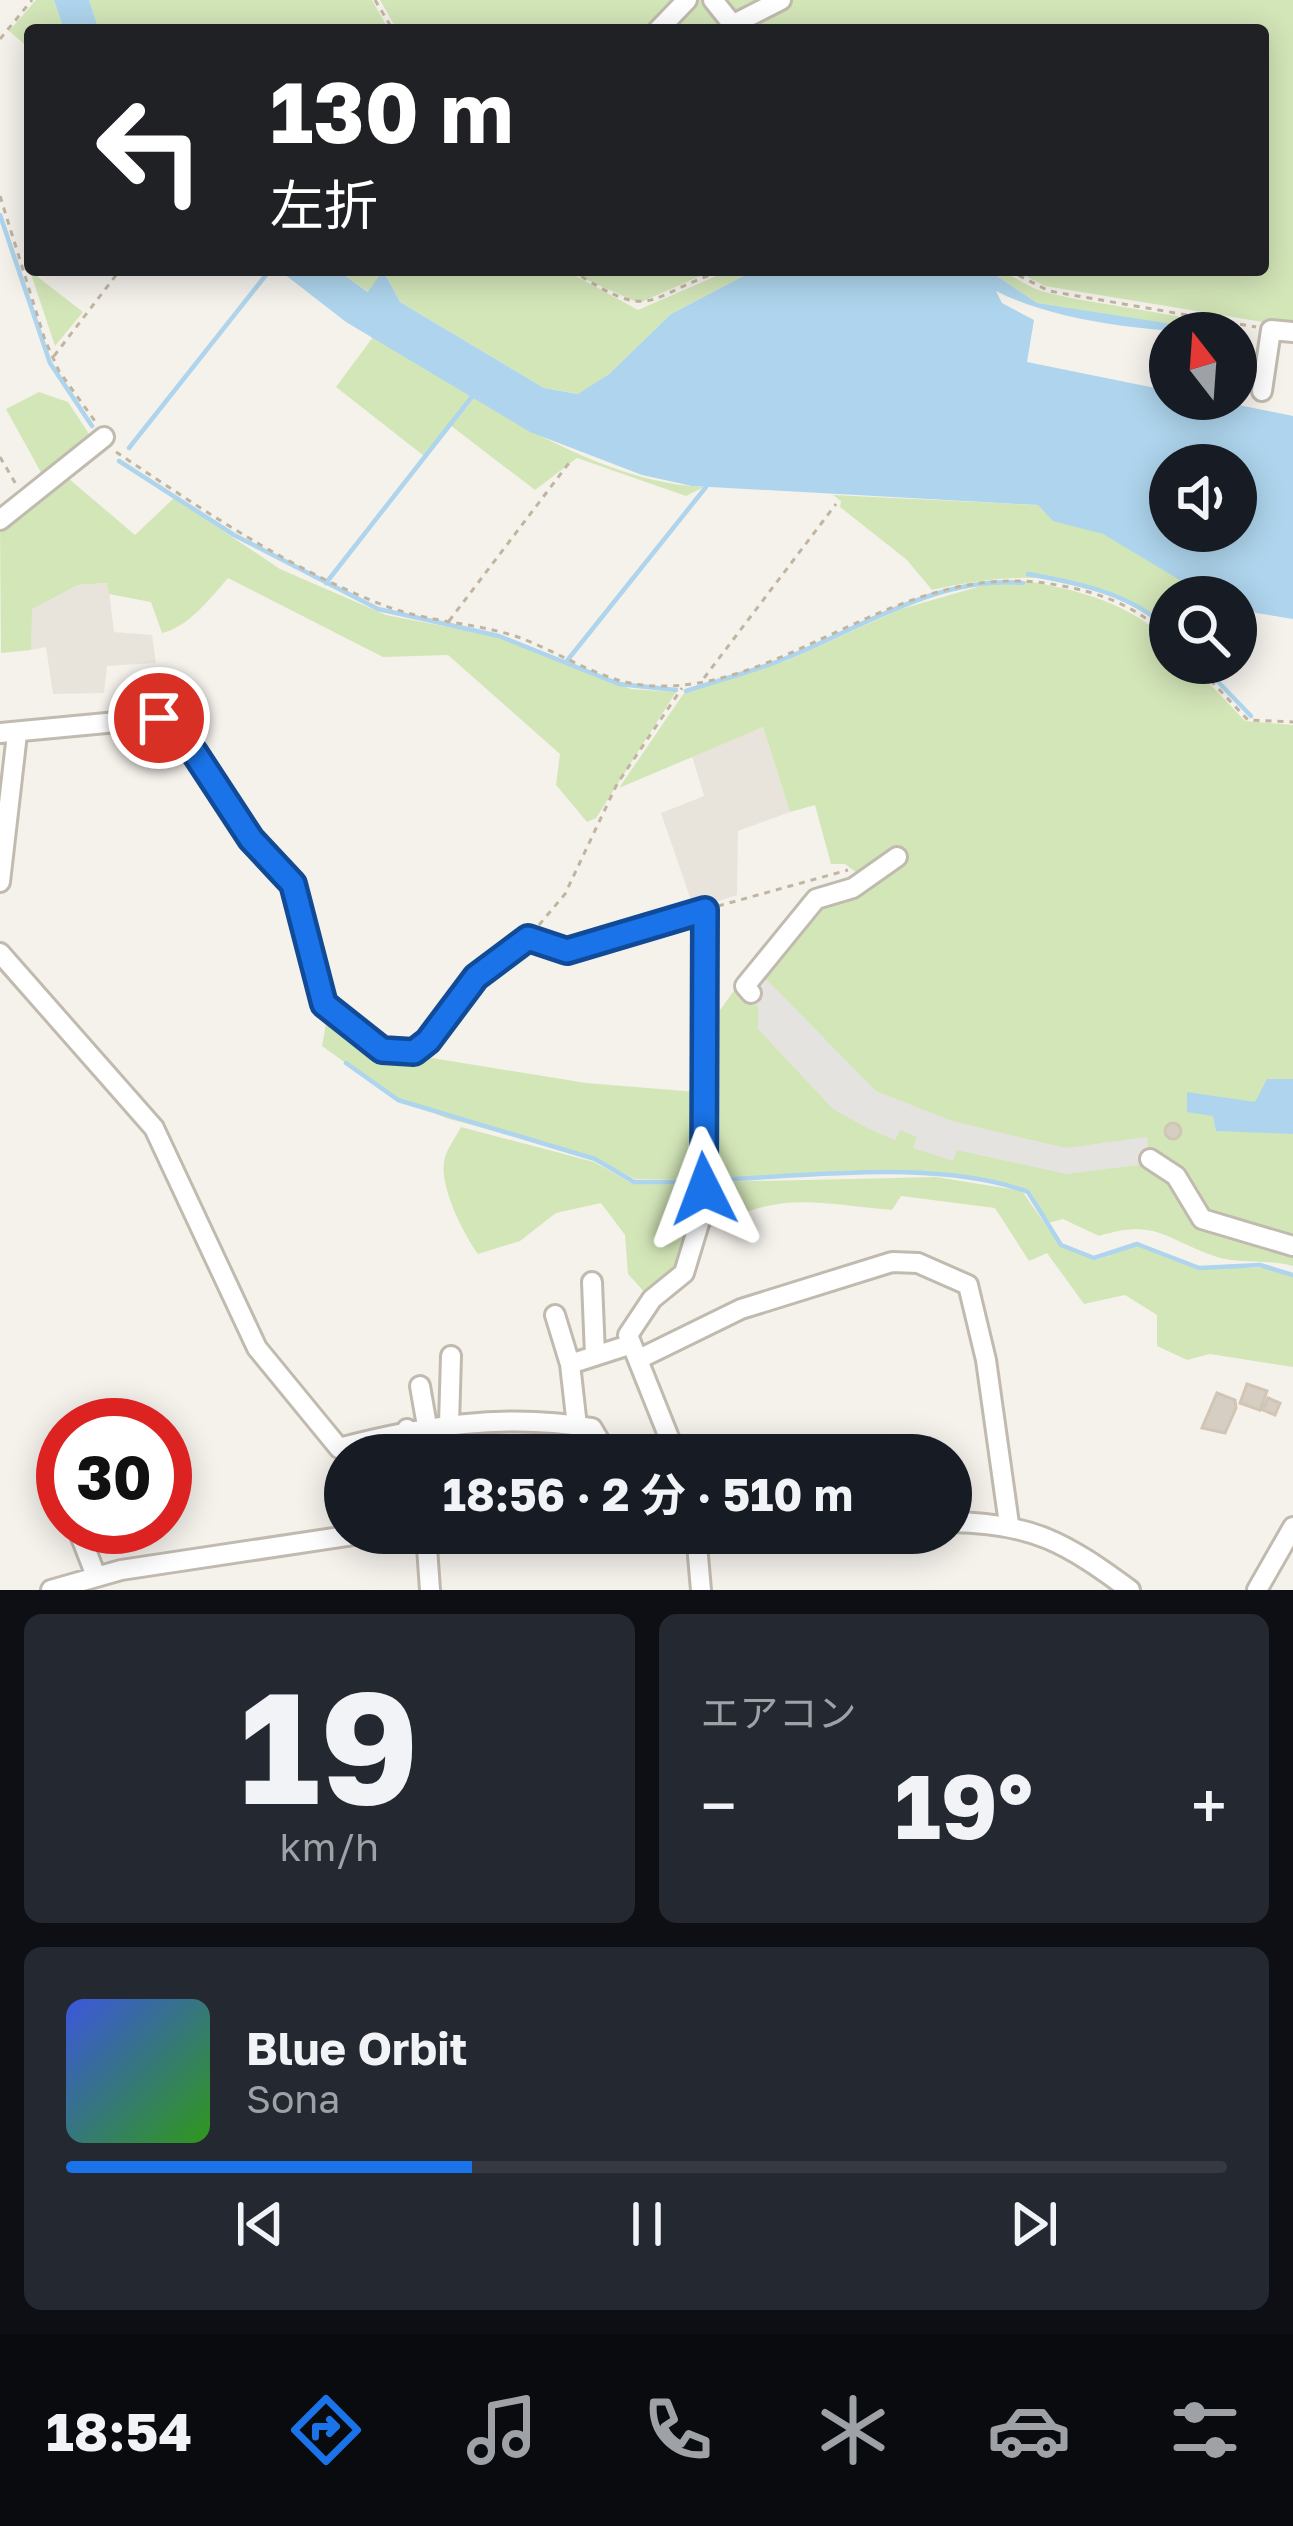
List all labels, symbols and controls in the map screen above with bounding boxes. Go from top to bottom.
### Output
text: 130 m [270,61,514,161]
icon: left [72,72,228,228]
text: 左折 [270,172,378,237]
north arrow [1149,312,1257,420]
map controls [1149,312,1257,684]
button: sound [1149,444,1257,552]
button: search [1149,576,1257,684]
pin [108,667,210,769]
icon: arrive [126,685,192,751]
position arrow [641,1126,767,1252]
speed limit sign: 30 [36,1398,192,1554]
text: 18:56 · 2 分 · 510 m [443,1467,853,1521]
text: 19 [240,1651,419,1838]
text: エアコン [701,1689,857,1736]
text: 19° [894,1751,1033,1859]
text: − [701,1765,737,1845]
text: + [1191,1765,1227,1845]
text: km/h [280,1823,379,1870]
text: Blue Orbit [246,2021,468,2075]
text: Sona [246,2075,340,2122]
icon: previous [227,2191,293,2257]
icon: pause [614,2191,680,2257]
icon: next [1001,2191,1067,2257]
icon: directions [284,2388,368,2472]
icon: music [460,2388,544,2472]
icon: phone [636,2388,720,2472]
icon: climate [811,2388,895,2472]
icon: car [987,2388,1071,2472]
icon: filters [1163,2388,1247,2472]
text: 18:54 [46,2398,192,2463]

